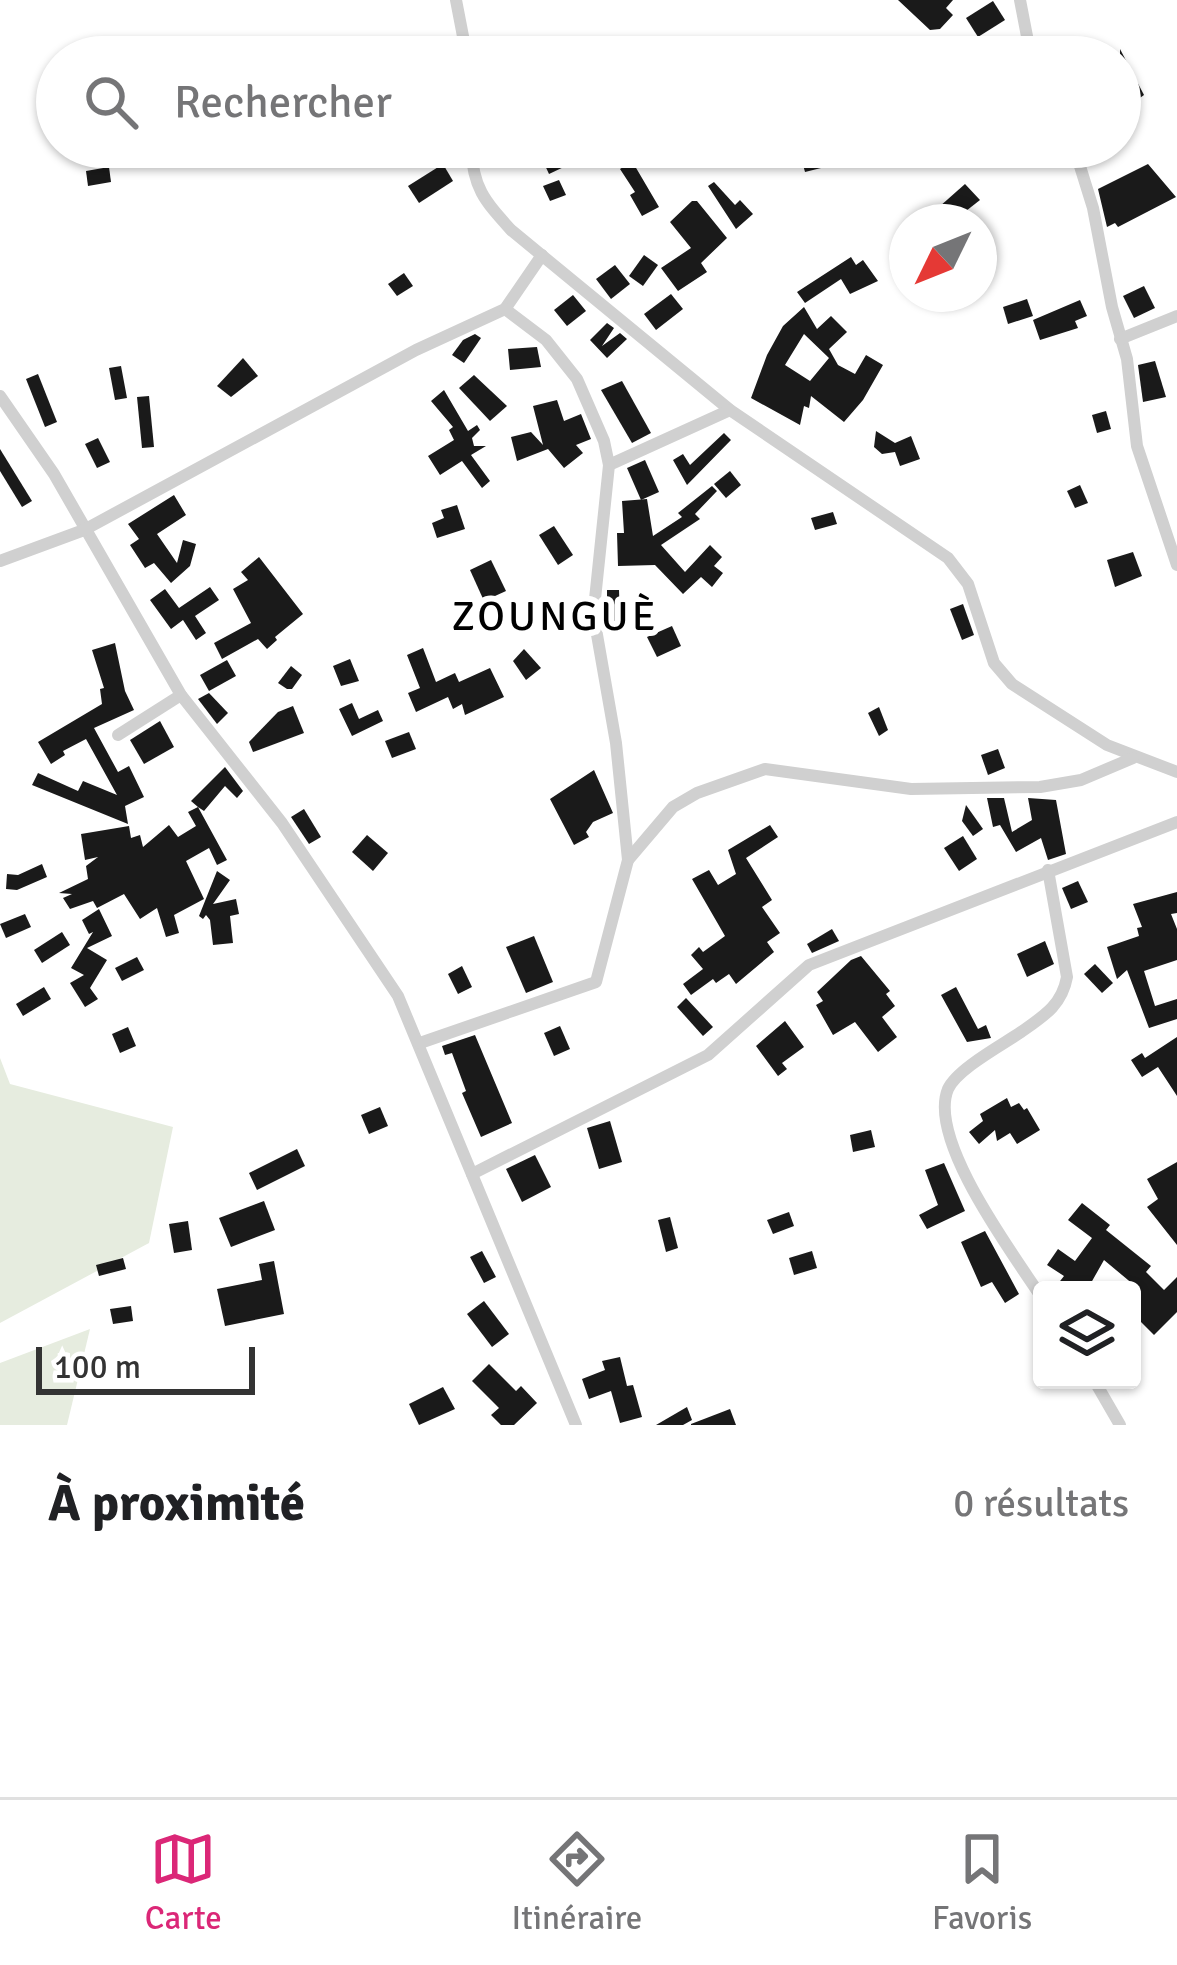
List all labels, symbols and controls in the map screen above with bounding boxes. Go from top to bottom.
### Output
search box [36,36,1141,168]
icon: search [78,69,144,135]
text: Rechercher [174,75,392,130]
north arrow [889,204,997,312]
district label: ZOUNGUÈ [452,591,658,642]
map controls [1033,1281,1141,1389]
button: layers [1033,1281,1141,1389]
scale bar [36,1341,255,1394]
text: 100 m [54,1347,141,1388]
text: À proximité [48,1472,305,1535]
text: 0 résultats [953,1479,1129,1527]
tab: Carte [145,1826,222,1939]
tab: Itinéraire [512,1826,642,1939]
tab: Favoris [932,1826,1032,1939]

